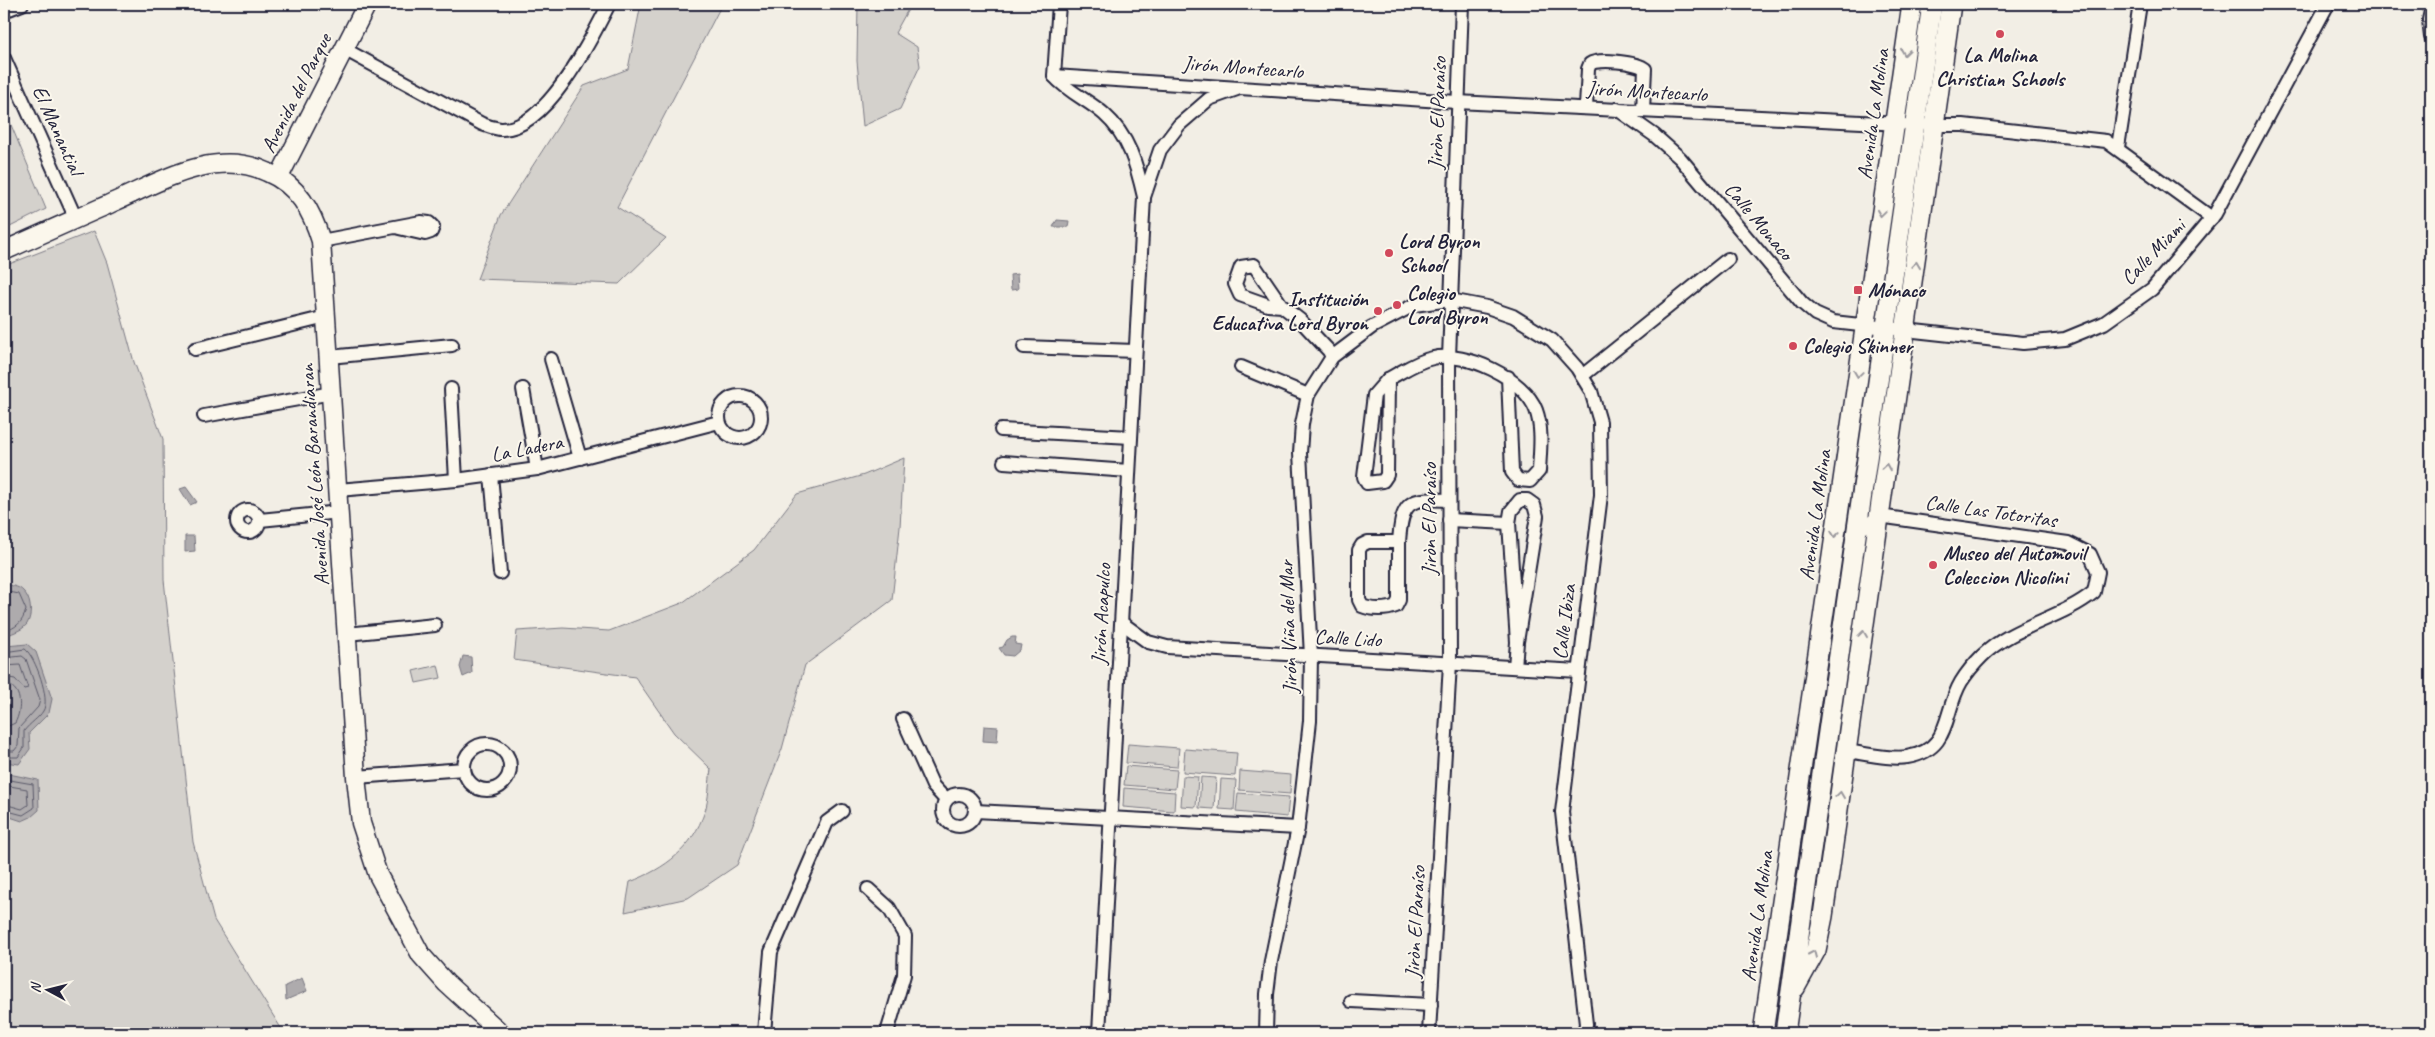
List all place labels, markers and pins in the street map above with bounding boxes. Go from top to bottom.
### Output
marker: La Molina Christian Schools [1994,28,2006,40]
place label: La Molina Christian Schools [1936,42,2067,92]
place label: Lord Byron School [1399,228,1480,278]
marker: Lord Byron School [1383,247,1395,259]
place label: Mónaco [1868,277,1927,303]
place label: Colegio Lord Byron [1407,280,1488,330]
marker: Mónaco [1852,284,1864,296]
place label: Institución Educativa Lord Byron [1212,286,1369,336]
marker: Colegio Lord Byron [1391,299,1403,311]
marker: Institución Educativa Lord Byron [1372,305,1384,317]
place label: Colegio Skinner [1803,333,1914,359]
marker: Colegio Skinner [1787,340,1799,352]
place label: Museo del Automovil Coleccion Nicolini [1943,540,2090,590]
marker: Museo del Automovil Coleccion Nicolini [1927,559,1939,571]

